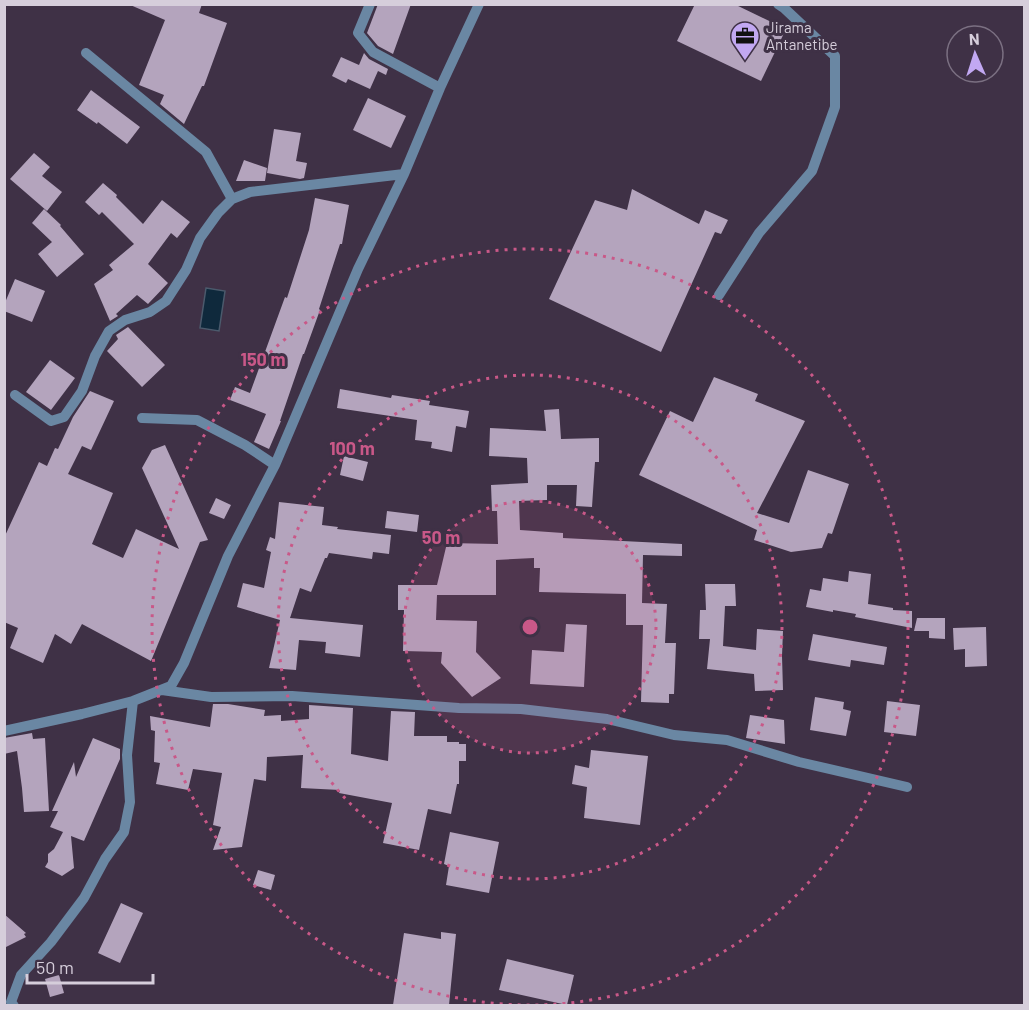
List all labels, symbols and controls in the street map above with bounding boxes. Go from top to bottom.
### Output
place label: Jirama Antanetibe [766,18,838,53]
office icon: Jirama Antanetibe [729,20,761,62]
north arrow [945,24,1005,84]
text: N [968,29,980,48]
text: 150 m [241,348,285,370]
text: 100 m [329,437,375,459]
text: 50 m [422,526,460,548]
centre of rings [520,617,540,637]
scale bar [27,947,153,985]
text: 50 m [36,956,74,978]

